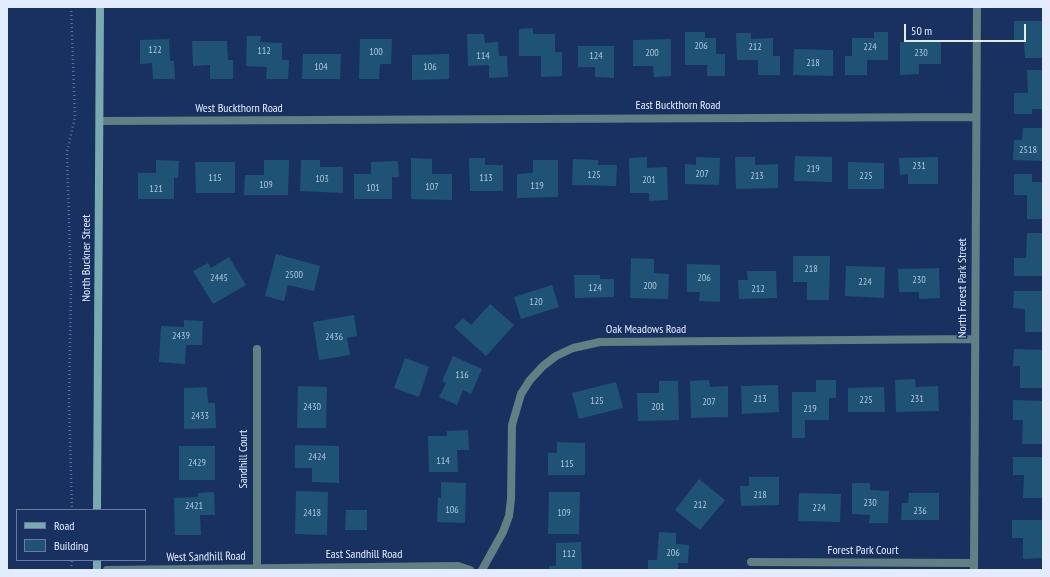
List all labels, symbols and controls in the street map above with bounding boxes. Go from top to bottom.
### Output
scale bar [906,16,1028,42]
text: 50 m [911,23,932,38]
house number: 206 [694,40,708,52]
house number: 212 [748,41,762,53]
house number: 224 [863,41,877,53]
house number: 122 [148,44,162,56]
house number: 112 [257,45,271,57]
house number: 100 [369,46,383,58]
house number: 200 [645,47,659,59]
house number: 230 [914,47,928,59]
house number: 114 [476,50,490,62]
house number: 124 [589,50,603,62]
house number: 218 [806,57,820,69]
house number: 104 [314,61,328,73]
house number: 106 [423,61,437,73]
street label: East Buckthorn Road [636,99,720,113]
street label: West Buckthorn Road [195,102,283,116]
house number: 2518 [1019,144,1037,156]
house number: 231 [912,160,926,172]
house number: 219 [806,163,820,175]
house number: 207 [695,168,709,180]
house number: 125 [587,169,601,181]
house number: 213 [750,170,764,182]
house number: 225 [859,170,873,182]
house number: 115 [208,172,222,184]
house number: 113 [479,172,493,184]
house number: 103 [315,173,329,185]
house number: 201 [642,174,656,186]
house number: 109 [259,179,273,191]
house number: 119 [530,180,544,192]
house number: 107 [425,181,439,193]
house number: 101 [366,182,380,194]
house number: 121 [149,183,163,195]
street label: North Buckner Street [80,214,94,302]
street label: North Forest Park Street [956,238,970,338]
house number: 218 [804,263,818,275]
house number: 2500 [285,269,303,281]
house number: 2445 [210,272,228,284]
house number: 206 [697,272,711,284]
house number: 230 [912,274,926,286]
house number: 224 [858,276,872,288]
house number: 200 [643,280,657,292]
house number: 124 [588,282,602,294]
house number: 212 [751,283,765,295]
house number: 120 [529,296,543,308]
street label: Oak Meadows Road [606,323,686,337]
house number: 2439 [172,330,190,342]
house number: 2436 [325,331,343,343]
house number: 116 [455,369,469,381]
house number: 213 [753,393,767,405]
house number: 231 [910,393,924,405]
house number: 225 [859,394,873,406]
house number: 125 [590,395,604,407]
house number: 207 [702,396,716,408]
house number: 2430 [303,401,321,413]
house number: 201 [651,401,665,413]
house number: 219 [803,403,817,415]
house number: 2433 [191,410,209,422]
street label: Sandhill Court [237,430,251,488]
house number: 2424 [308,451,326,463]
house number: 114 [436,455,450,467]
house number: 2429 [188,457,206,469]
house number: 115 [560,458,574,470]
house number: 218 [753,489,767,501]
house number: 230 [863,497,877,509]
house number: 212 [693,499,707,511]
house number: 2421 [185,500,203,512]
house number: 224 [812,502,826,514]
house number: 106 [445,504,459,516]
house number: 236 [913,505,927,517]
house number: 2418 [303,507,321,519]
house number: 109 [557,507,571,519]
legend [16,509,146,561]
text: Road [54,518,74,533]
text: Building [54,538,89,553]
street label: Forest Park Court [827,544,899,558]
house number: 206 [666,547,680,559]
street label: East Sandhill Road [326,548,402,562]
house number: 112 [562,548,576,560]
street label: West Sandhill Road [166,549,246,565]

